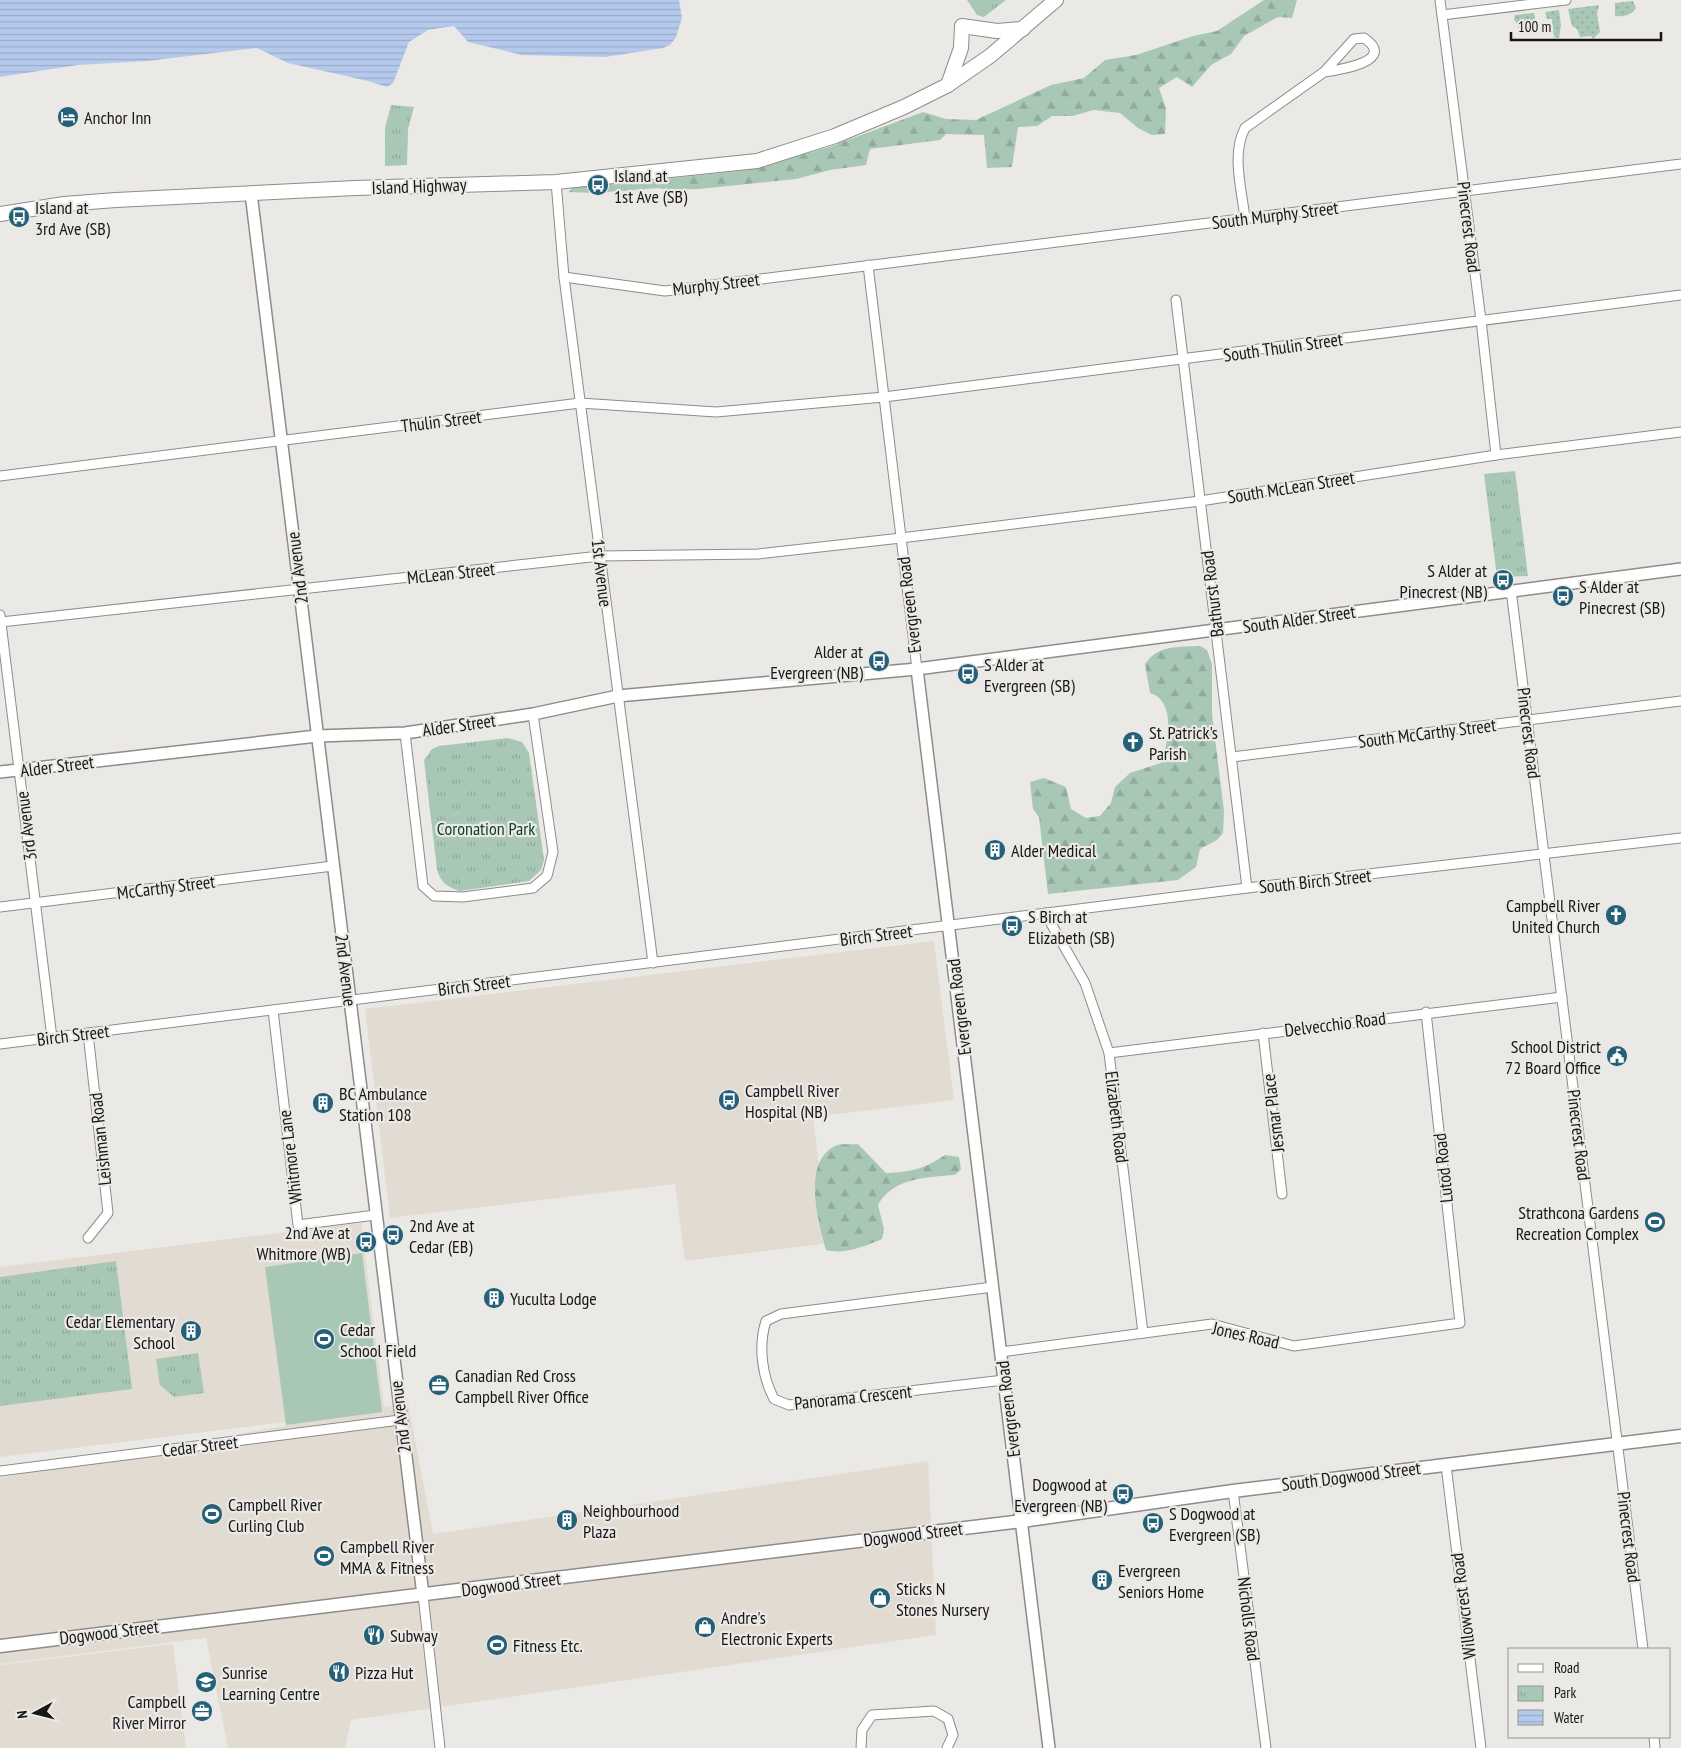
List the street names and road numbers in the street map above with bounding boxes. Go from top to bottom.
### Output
street label: Island Highway [371,173,467,199]
street label: Pinecrest Road [1452,180,1486,274]
street label: South Murphy Street [1210,196,1340,234]
street label: Murphy Street [671,267,761,301]
street label: South Thulin Street [1222,327,1344,367]
street label: Thulin Street [399,405,483,437]
street label: South McLean Street [1226,466,1356,508]
street label: 2nd Avenue [281,531,313,605]
street label: 1st Avenue [586,538,618,608]
street label: Bathurst Road [1195,549,1229,639]
street label: Evergreen Road [892,555,926,655]
street label: McLean Street [406,557,496,589]
street label: South Alder Street [1241,600,1357,638]
street label: Pinecrest Road [1512,686,1546,780]
street label: Alder Street [421,708,497,742]
street label: South McCarthy Street [1357,713,1497,753]
street label: Alder Street [19,750,95,782]
street label: 3rd Avenue [10,790,42,862]
street label: South Birch Street [1258,864,1372,898]
street label: McCarthy Street [116,870,216,904]
street label: Birch Street [839,919,914,951]
street label: 2nd Avenue [330,933,362,1007]
street label: Evergreen Road [942,957,976,1057]
street label: Birch Street [437,969,512,1001]
street label: Delvecchio Road [1283,1006,1387,1042]
street label: Birch Street [36,1019,111,1051]
street label: Elizabeth Road [1100,1070,1134,1164]
street label: Jesmar Place [1257,1073,1289,1154]
street label: Pinecrest Road [1562,1088,1596,1182]
street label: Leishman Road [84,1091,116,1187]
street label: Whitmore Lane [273,1109,307,1205]
street label: Lutod Road [1428,1132,1458,1204]
street label: Jones Road [1209,1316,1282,1354]
street label: Evergreen Road [991,1359,1025,1459]
street label: Panorama Crescent [793,1379,913,1415]
street label: 2nd Avenue [384,1380,416,1454]
street label: Cedar Street [161,1430,239,1462]
street label: South Dogwood Street [1280,1456,1422,1496]
street label: Pinecrest Road [1612,1490,1646,1584]
street label: Dogwood Street [862,1516,964,1552]
street label: Willowcrest Road [1445,1552,1481,1660]
street label: Dogwood Street [460,1566,562,1602]
street label: Nicholls Road [1232,1576,1266,1662]
street label: Dogwood Street [58,1614,160,1650]

